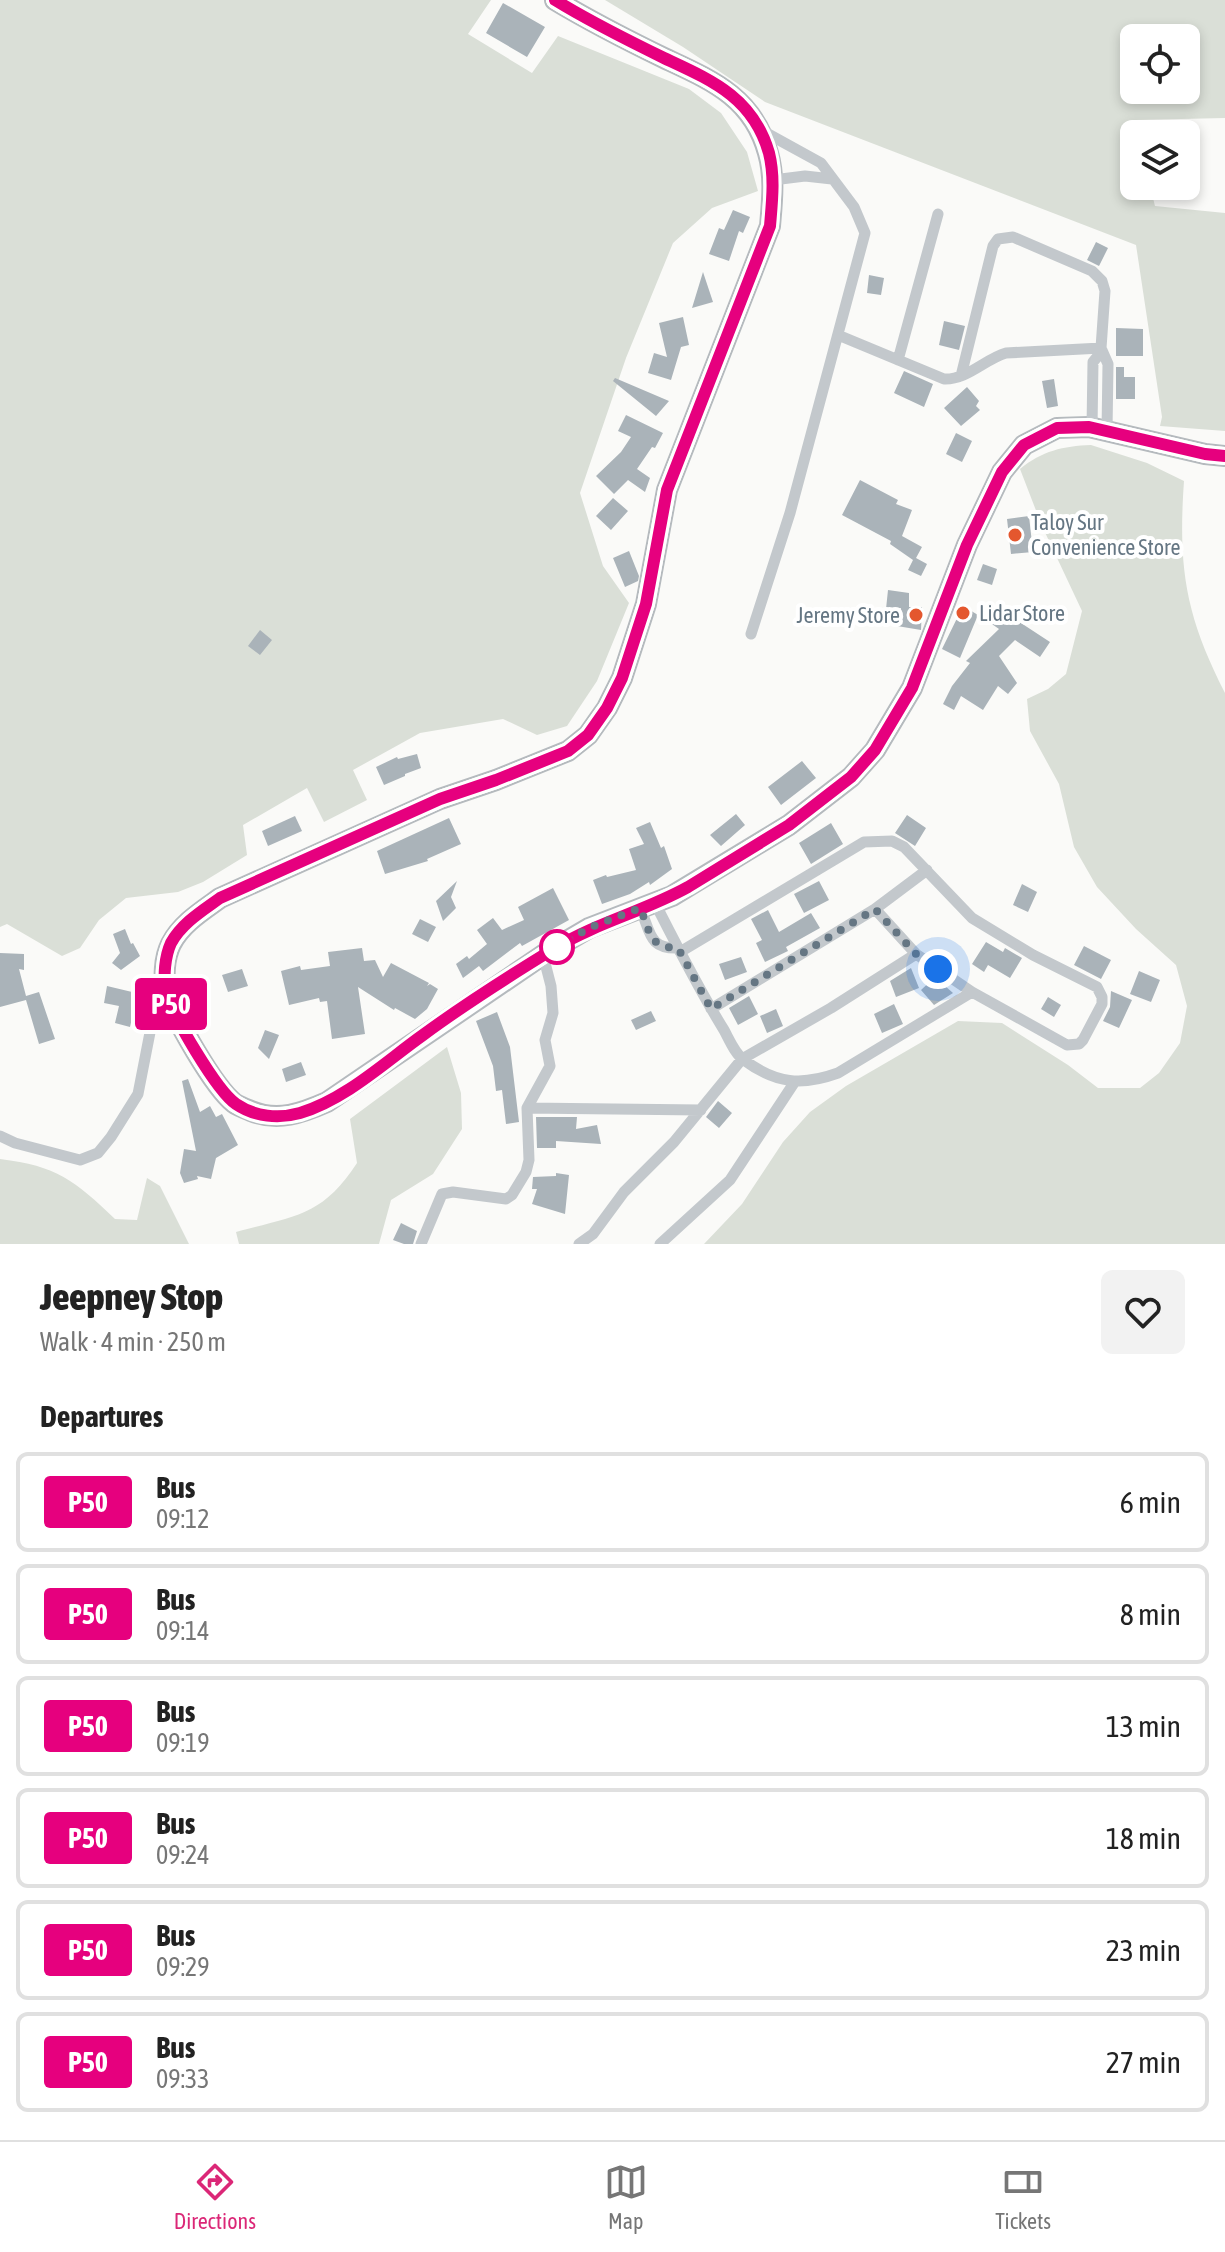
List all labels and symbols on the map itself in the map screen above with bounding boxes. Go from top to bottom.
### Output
place label: Taloy Sur Convenience Store [1031,509,1180,560]
marker: Taloy Sur Convenience Store [1006,526,1024,544]
place label: Lidar Store [979,600,1065,626]
place label: Jeremy Store [796,602,900,628]
marker: Lidar Store [954,604,972,622]
marker: Jeremy Store [907,606,925,624]
unlabelled marker [540,930,574,964]
your location [918,949,958,989]
line badge: P50 [125,978,217,1030]

